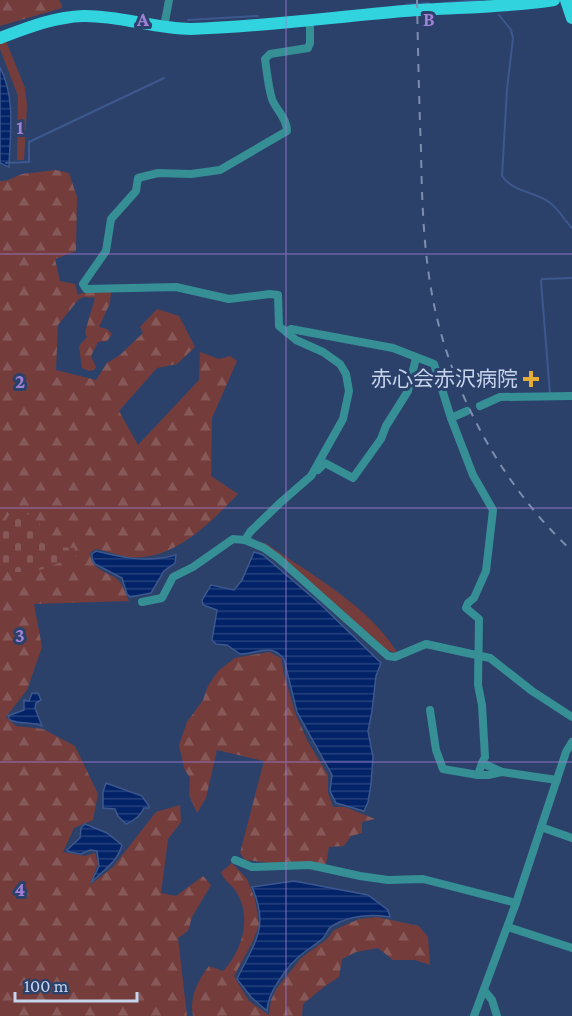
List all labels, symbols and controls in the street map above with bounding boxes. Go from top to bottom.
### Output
text: A [136,8,150,30]
text: B [423,8,435,30]
text: 1 [16,116,24,138]
place label: 赤心会赤沢病院 [371,367,518,391]
text: 2 [15,370,25,392]
marker: 赤心会赤沢病院 [522,370,540,388]
text: 3 [15,624,25,646]
text: 4 [15,878,26,900]
scale bar [15,965,136,1003]
text: 100 m [24,976,69,996]

